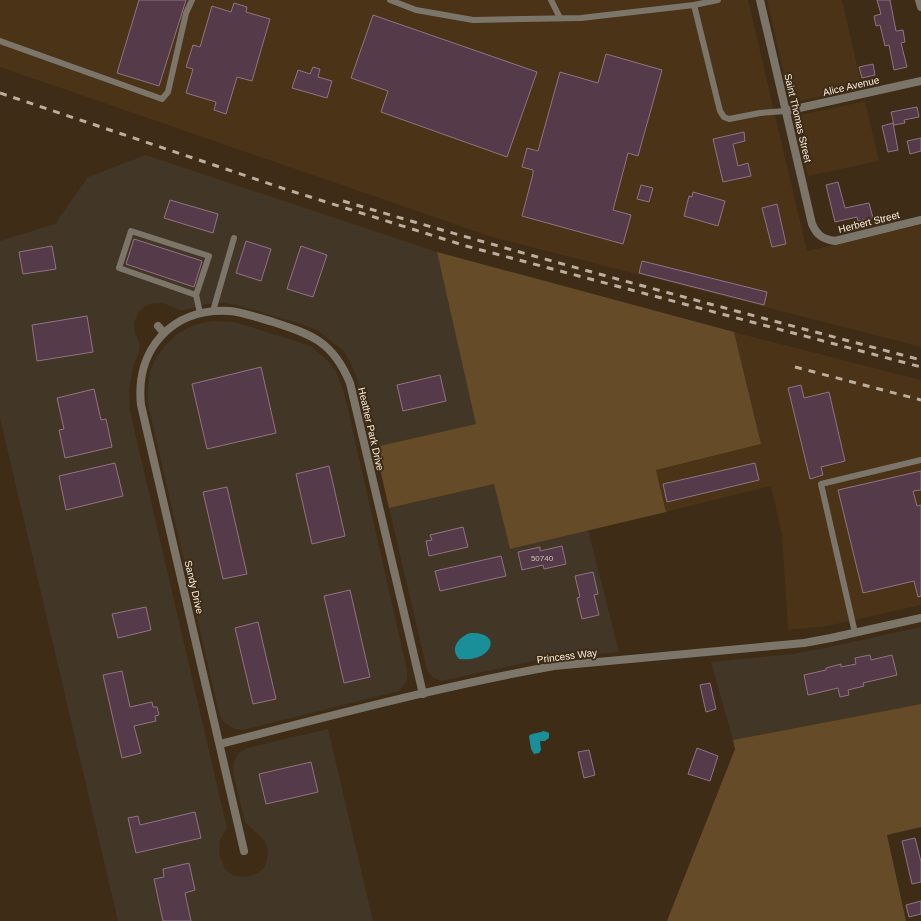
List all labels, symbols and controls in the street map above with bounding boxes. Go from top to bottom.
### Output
street label: Saint Thomas Street [782,72,814,164]
street label: Alice Avenue [822,74,881,98]
street label: Herbert Street [837,209,901,235]
street label: Heather Park Drive [356,386,386,472]
house number: 50740 [531,554,554,563]
street label: Sandy Drive [183,559,206,615]
street label: Princess Way [536,647,598,665]

